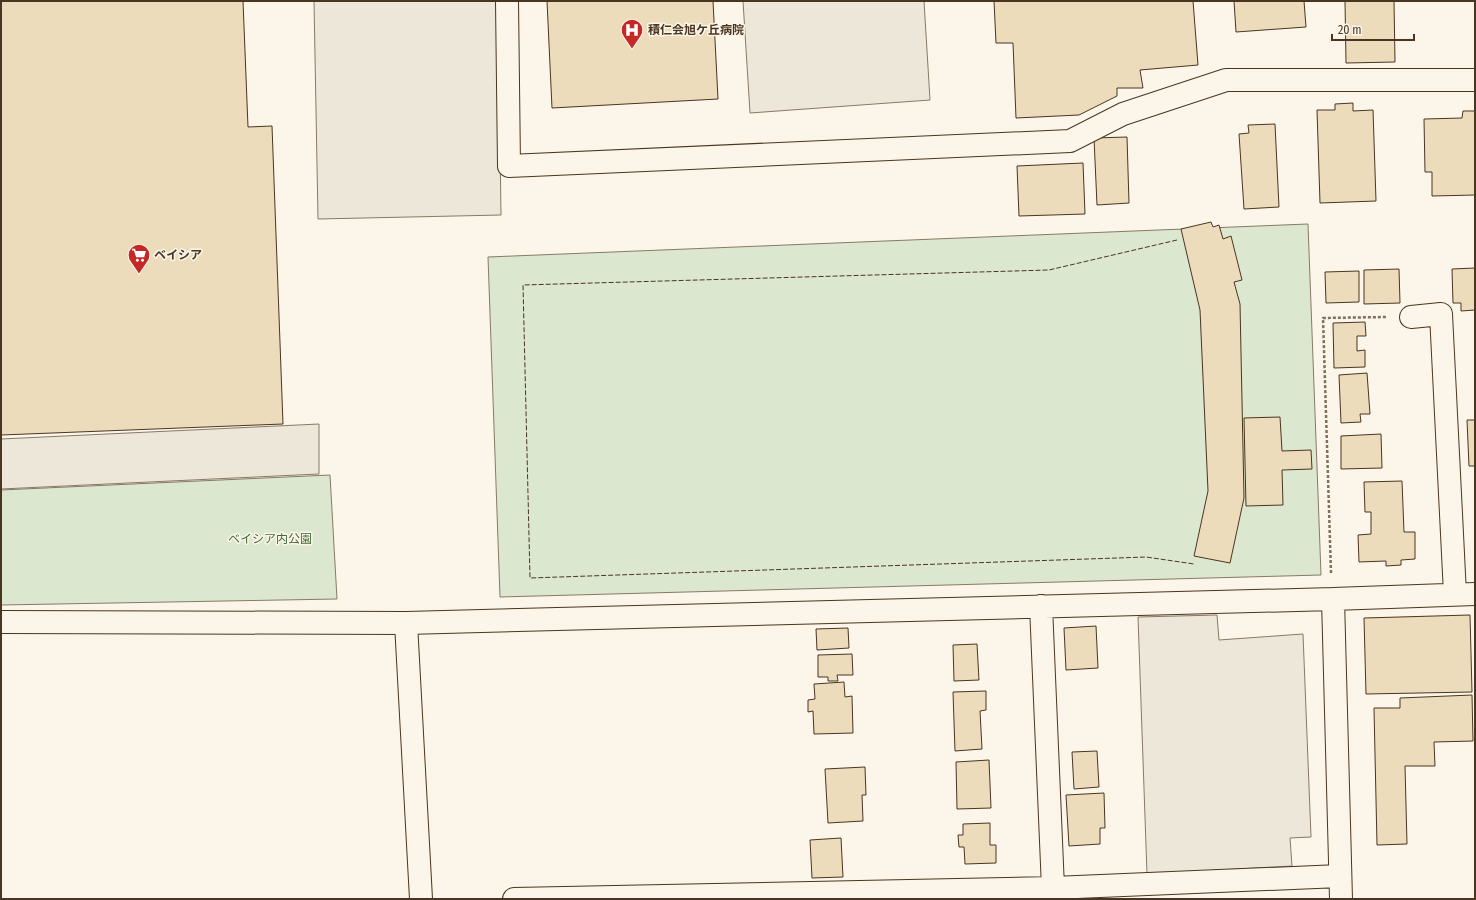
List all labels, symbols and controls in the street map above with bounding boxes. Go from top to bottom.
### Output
scale bar [1332,16,1414,42]
hospital icon: 積仁会旭ケ丘病院 [619,17,645,50]
place label: 積仁会旭ケ丘病院 [648,23,744,37]
text: 20 m [1338,23,1362,37]
supermarket icon: ベイシア [126,242,152,275]
place label: ベイシア [154,248,202,262]
park label: ベイシア内公園 [228,532,312,546]

